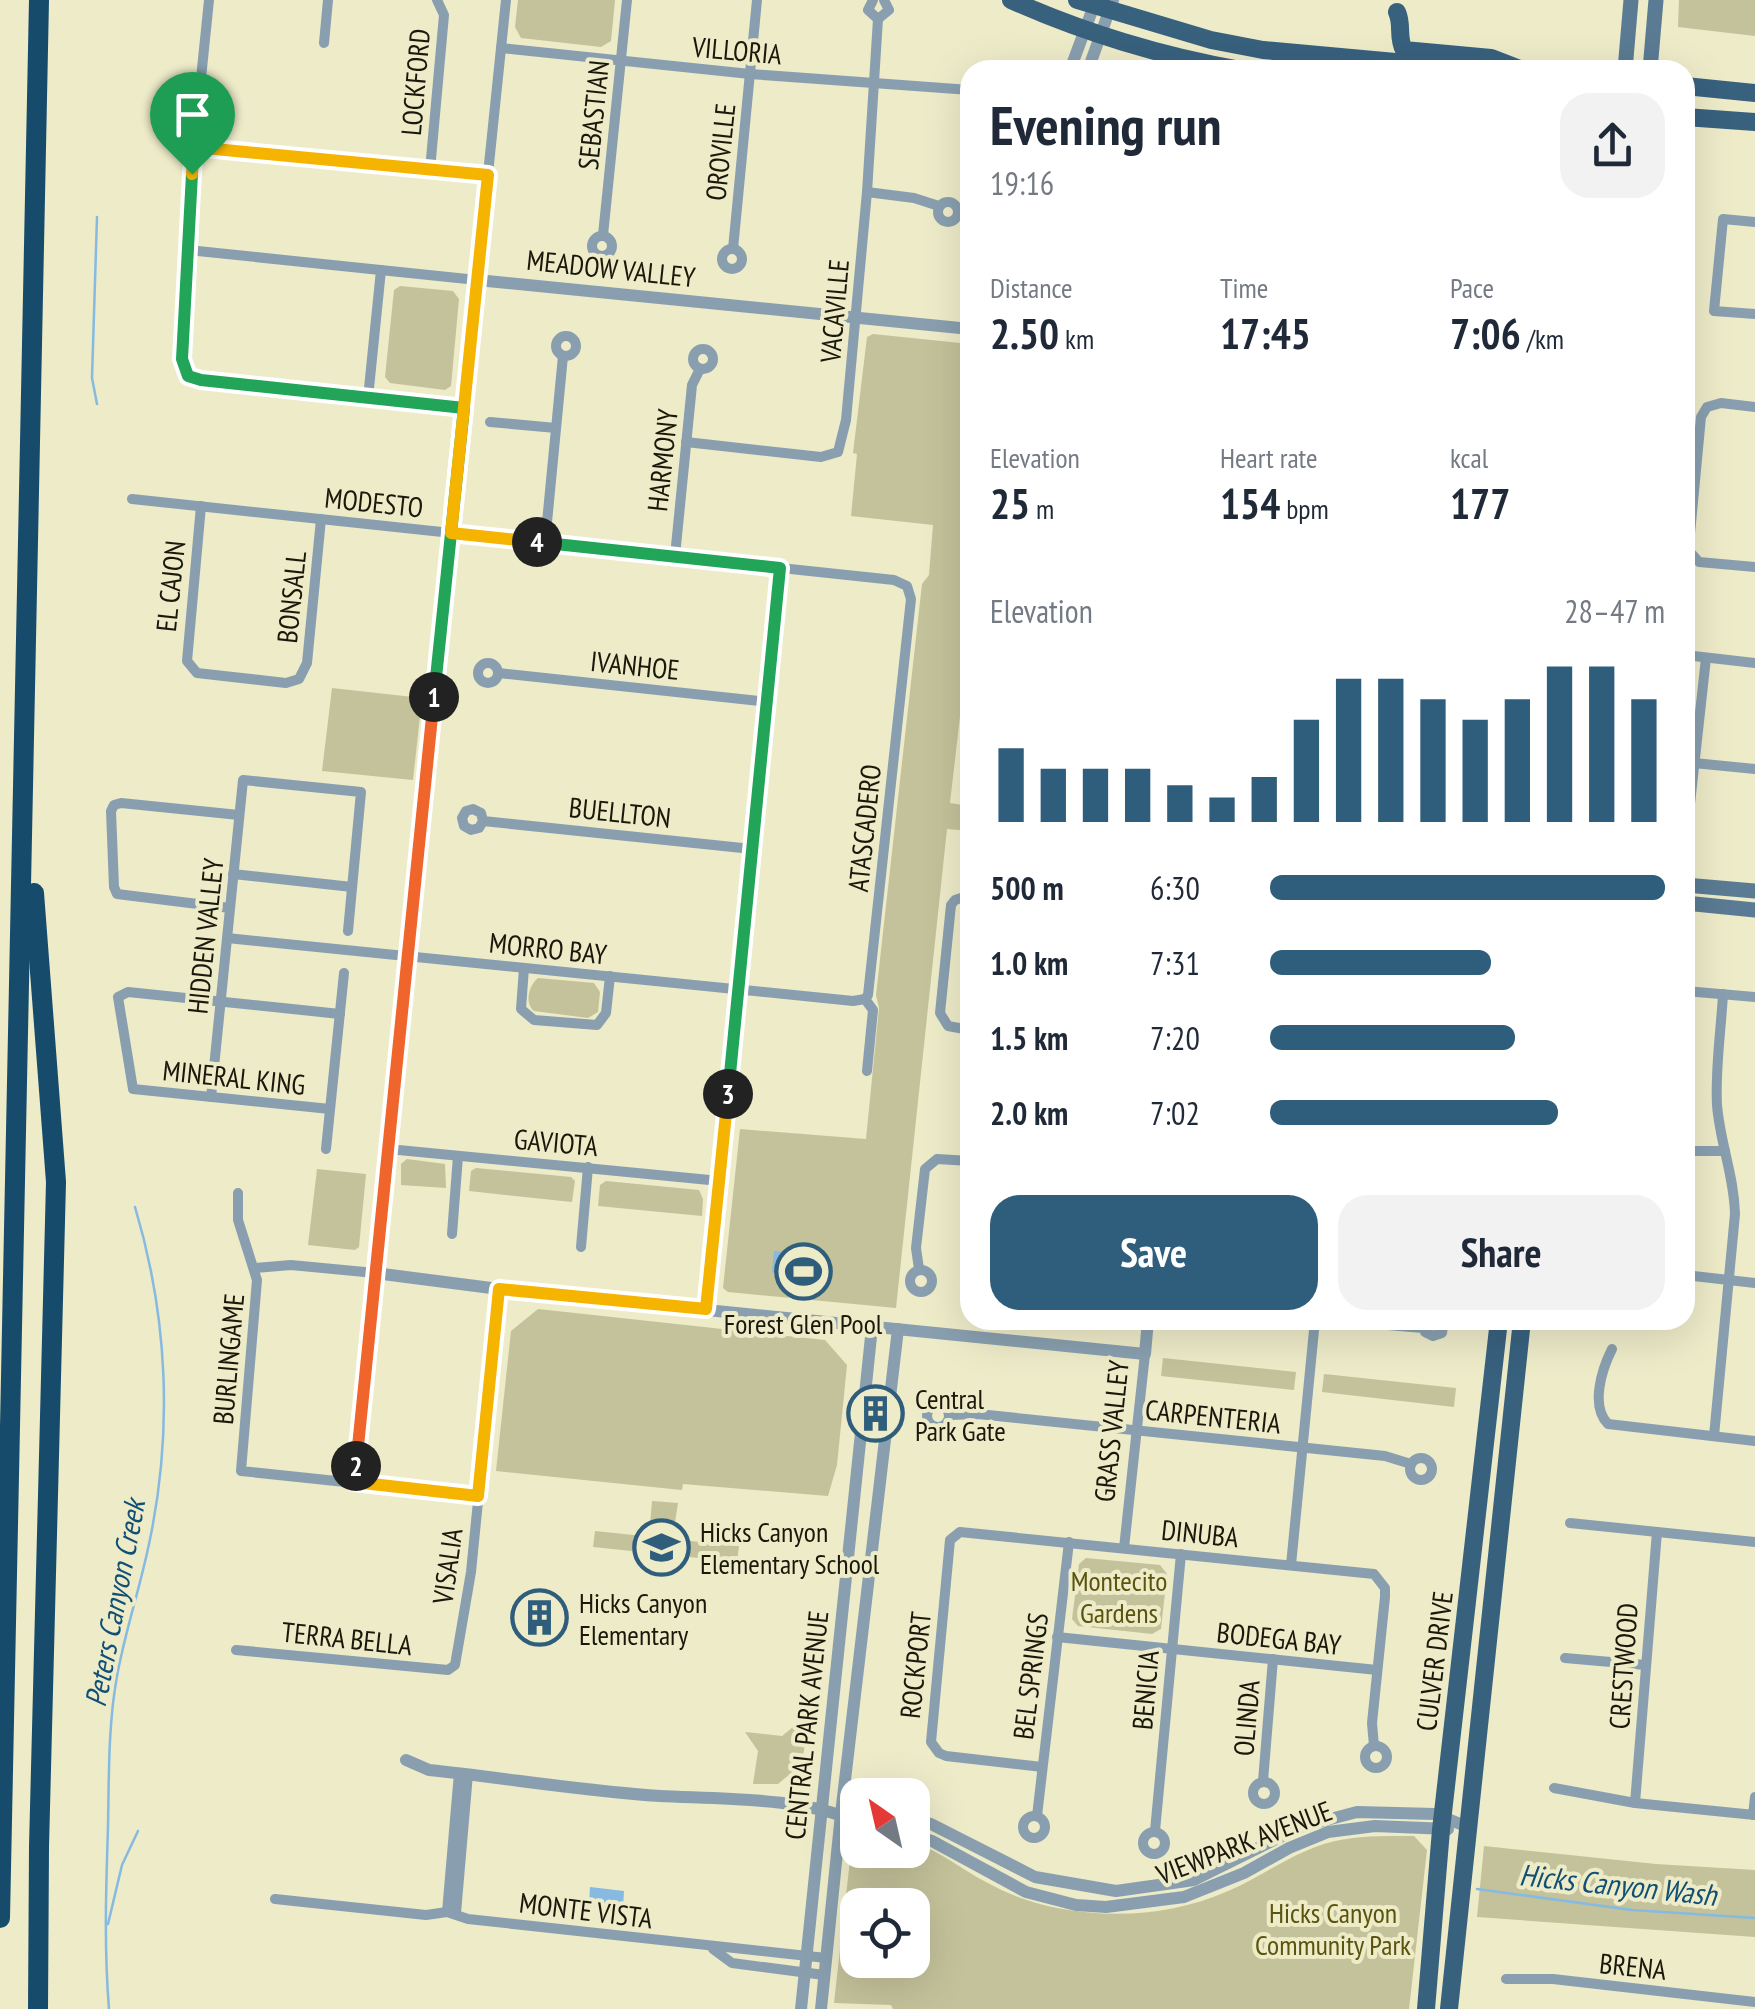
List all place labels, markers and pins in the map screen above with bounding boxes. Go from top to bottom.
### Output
pin [150,72,235,175]
pin: 4 [512,517,562,567]
pin: 1 [409,672,459,722]
pin: 3 [703,1069,753,1119]
sports icon: Forest Glen Pool [773,1242,833,1302]
place label: Forest Glen Pool [724,1305,883,1342]
place label: Central Park Gate [915,1380,1006,1449]
building icon: Central Park Gate [846,1384,906,1444]
pin: 2 [331,1441,381,1491]
place label: Hicks Canyon Elementary School [700,1513,880,1582]
school or university icon: Hicks Canyon Elementary School [631,1517,691,1577]
place label: Hicks Canyon Elementary [579,1584,707,1653]
building icon: Hicks Canyon Elementary [510,1588,570,1648]

